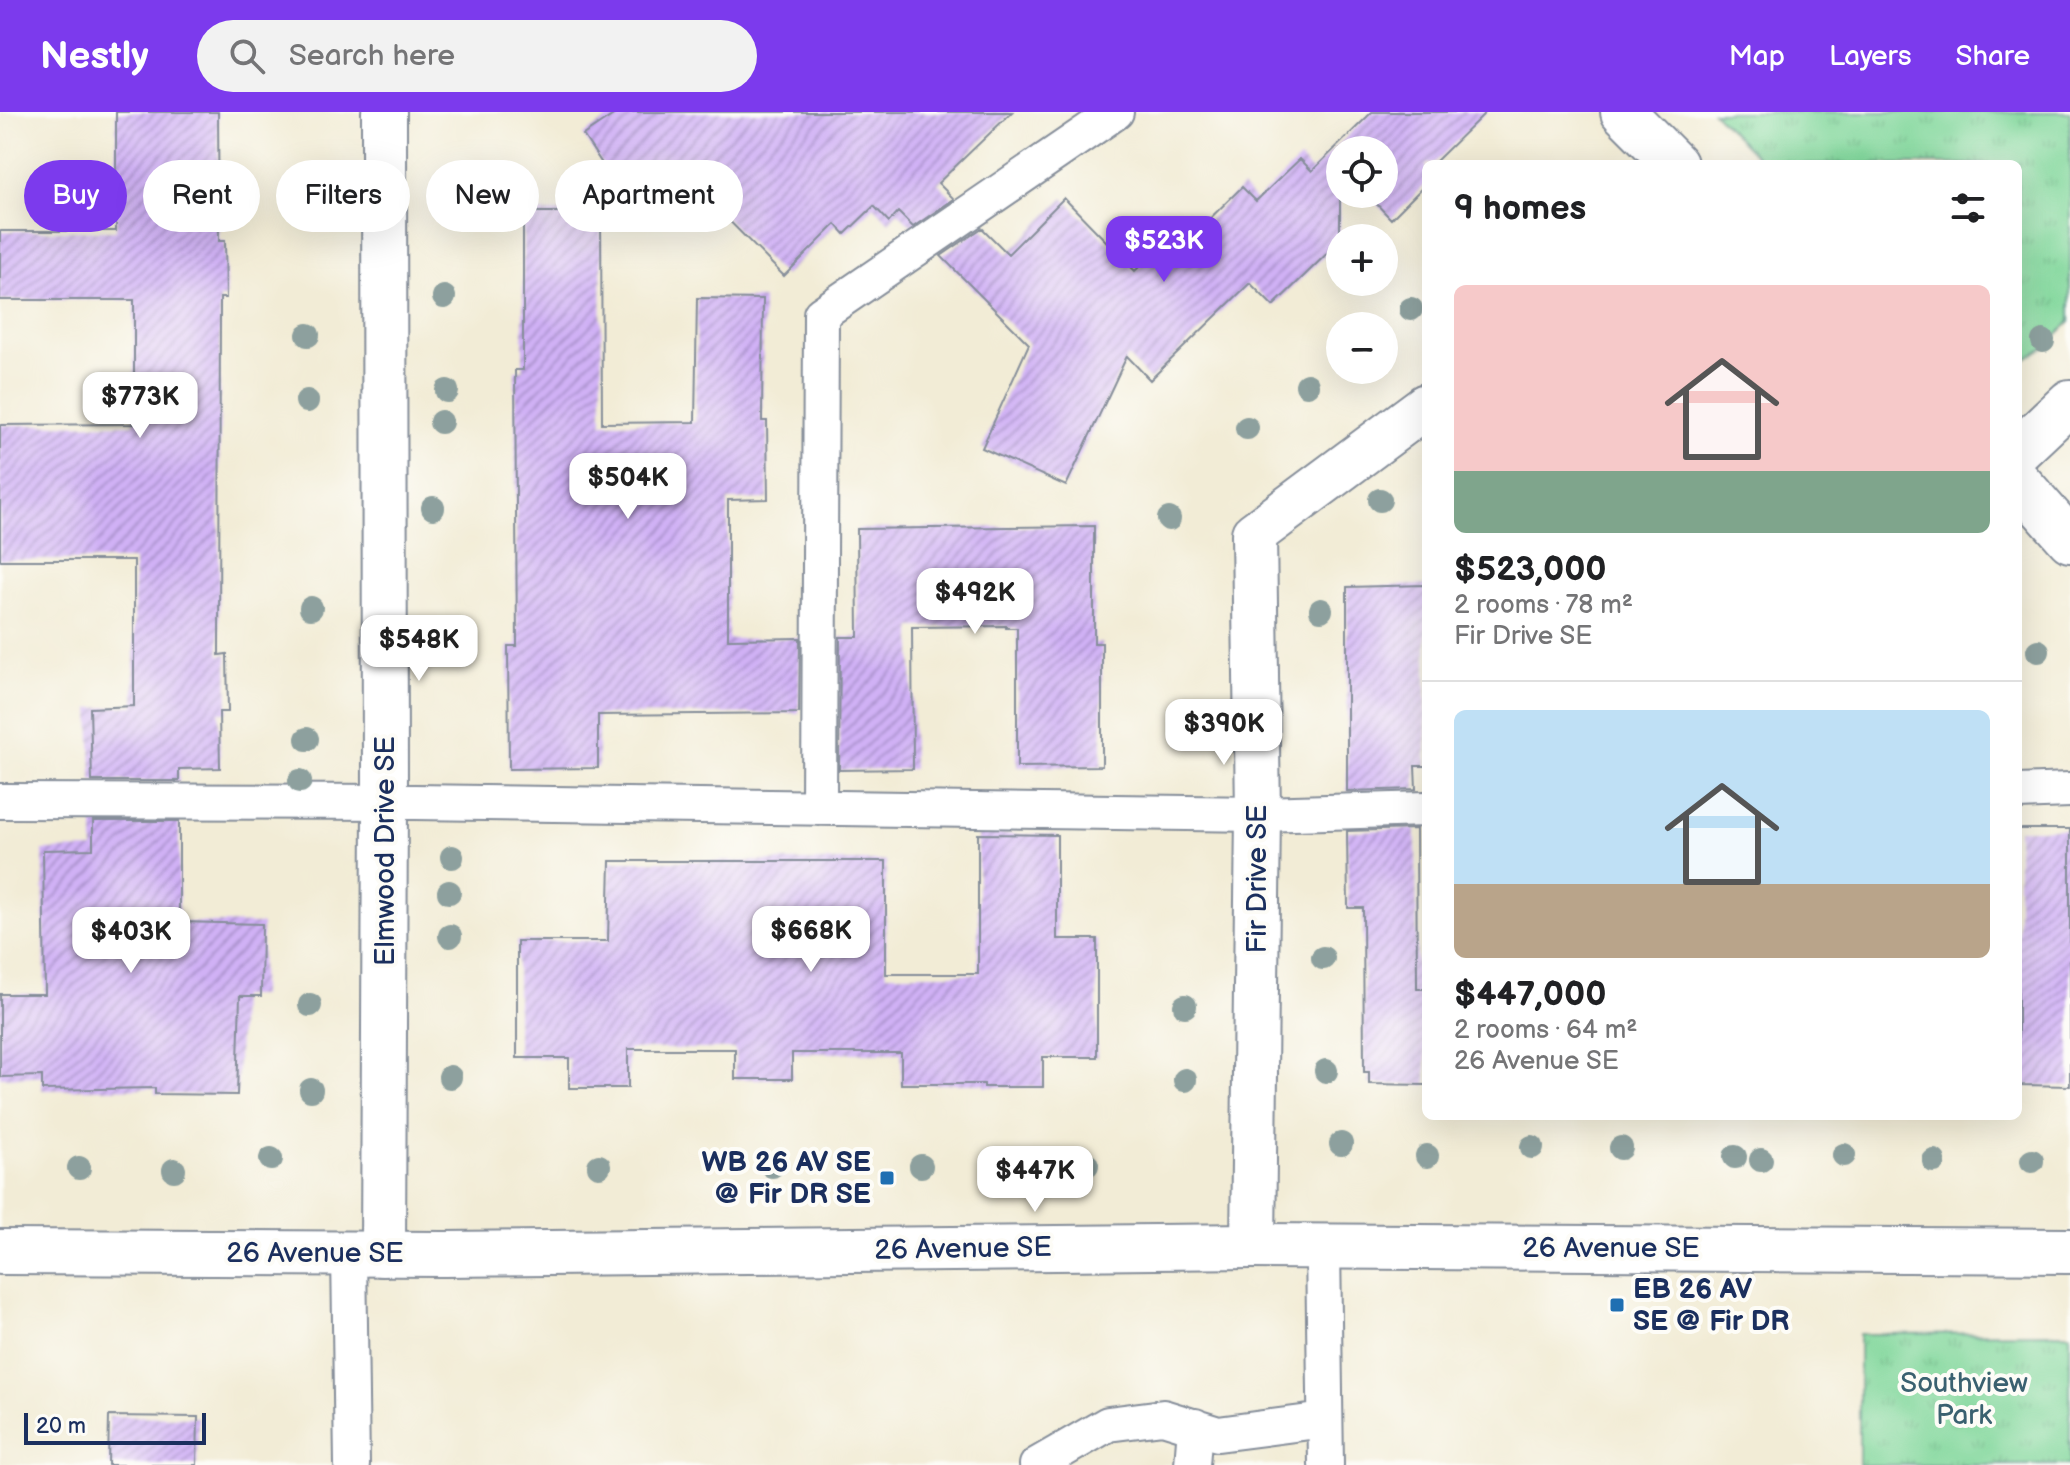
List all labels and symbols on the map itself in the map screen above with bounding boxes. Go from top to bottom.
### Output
pin: $523K [1108,216,1220,284]
pin: $773K [84,372,196,440]
pin: $504K [572,453,684,521]
pin: $492K [919,568,1031,636]
pin: $548K [363,615,475,683]
pin: $390K [1168,699,1280,767]
street label: Elmwood Drive SE [369,736,402,966]
street label: Fir Drive SE [1241,804,1274,954]
pin: $668K [755,906,867,974]
pin: $403K [75,907,187,975]
place label: WB 26 AV SE @ Fir DR SE [701,1146,871,1211]
pin: $447K [979,1146,1091,1214]
marker: WB 26 AV SE @ Fir DR SE [878,1169,896,1187]
street label: 26 Avenue SE [874,1231,1052,1267]
street label: 26 Avenue SE [1522,1232,1700,1265]
street label: 26 Avenue SE [226,1237,404,1270]
place label: EB 26 AV SE @ Fir DR [1633,1273,1789,1338]
marker: EB 26 AV SE @ Fir DR [1608,1296,1626,1314]
park label: Southview Park [1900,1367,2028,1432]
scale bar [24,1409,206,1445]

